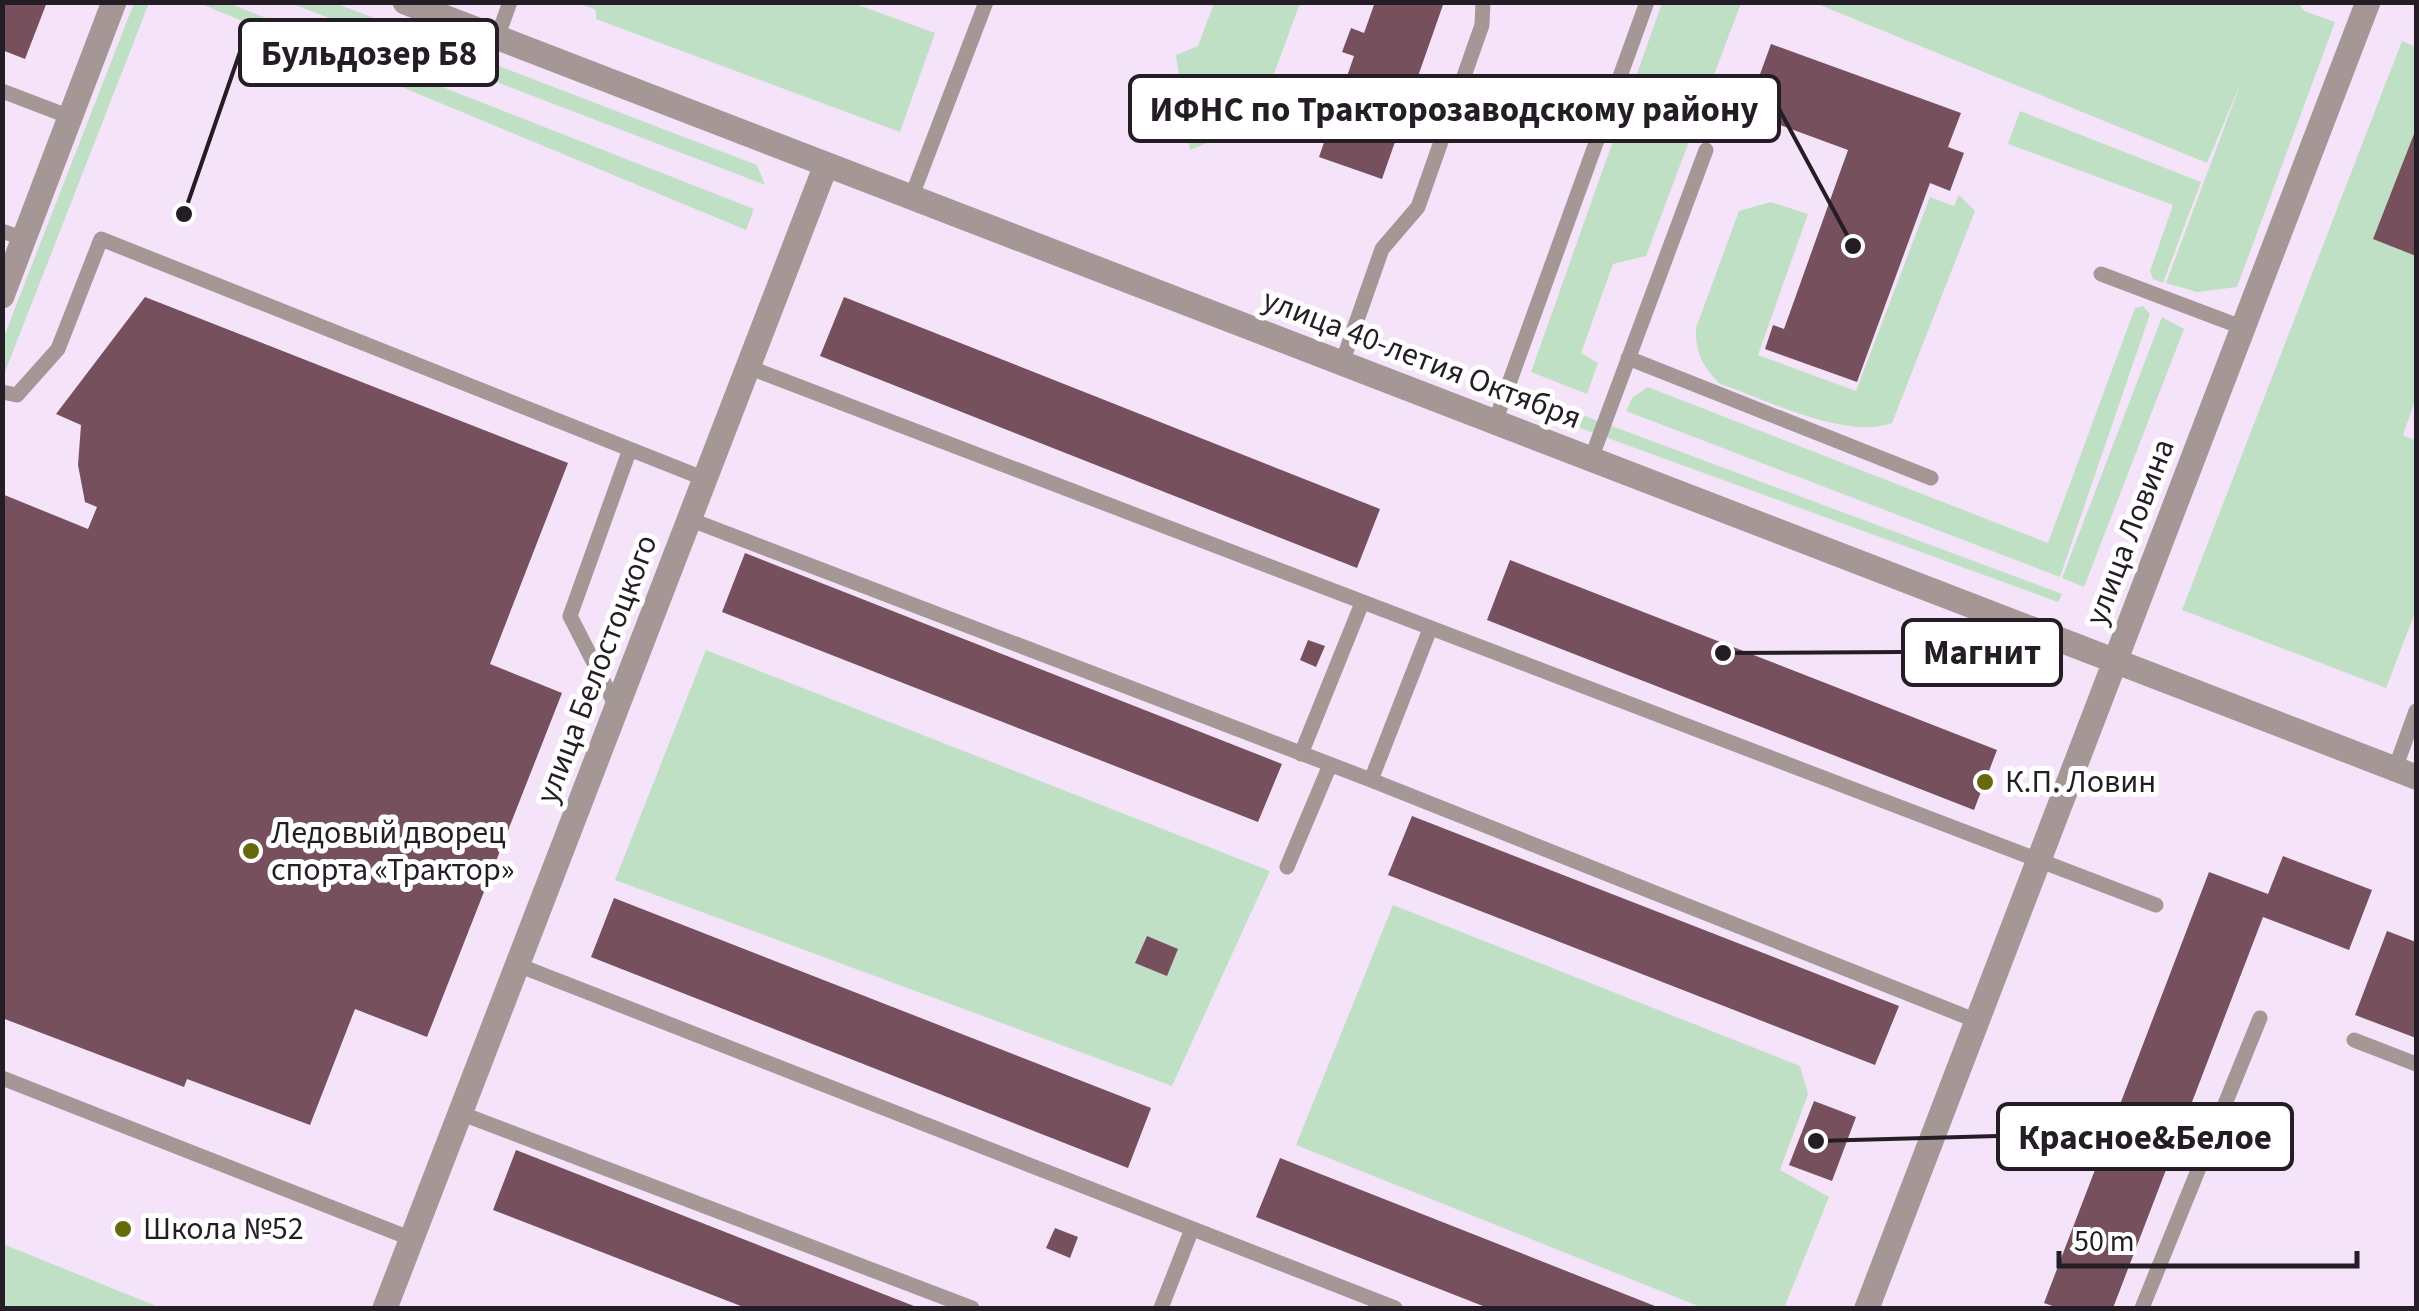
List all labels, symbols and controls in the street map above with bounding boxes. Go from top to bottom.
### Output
callout: Бульдозер Б8 [240,20,497,85]
text: Бульдозер Б8 [261,29,477,79]
callout: ИФНС по Тракторозаводскому району [1130,76,1779,141]
text: ИФНС по Тракторозаводскому району [1149,85,1759,135]
street label: улица 40-летия Октября [1256,277,1588,441]
street label: улица Ловина [2073,432,2187,632]
street label: улица Белостоцкого [525,528,669,810]
callout: Магнит [1903,620,2061,685]
text: Магнит [1923,628,2041,678]
place label: К.П. Ловин [2005,759,2156,805]
marker: К.П. Ловин [1974,771,1996,793]
place label: Ледовый дворец спорта «Трактор» [271,810,514,893]
marker: Ледовый дворец спорта «Трактор» [240,840,262,862]
callout: Красное&Белое [1998,1104,2292,1169]
text: Красное&Белое [2018,1113,2272,1163]
place label: Школа №52 [143,1206,304,1252]
scale bar [2059,1206,2356,1268]
marker: Школа №52 [112,1218,134,1240]
text: 50 m [2074,1220,2135,1263]

